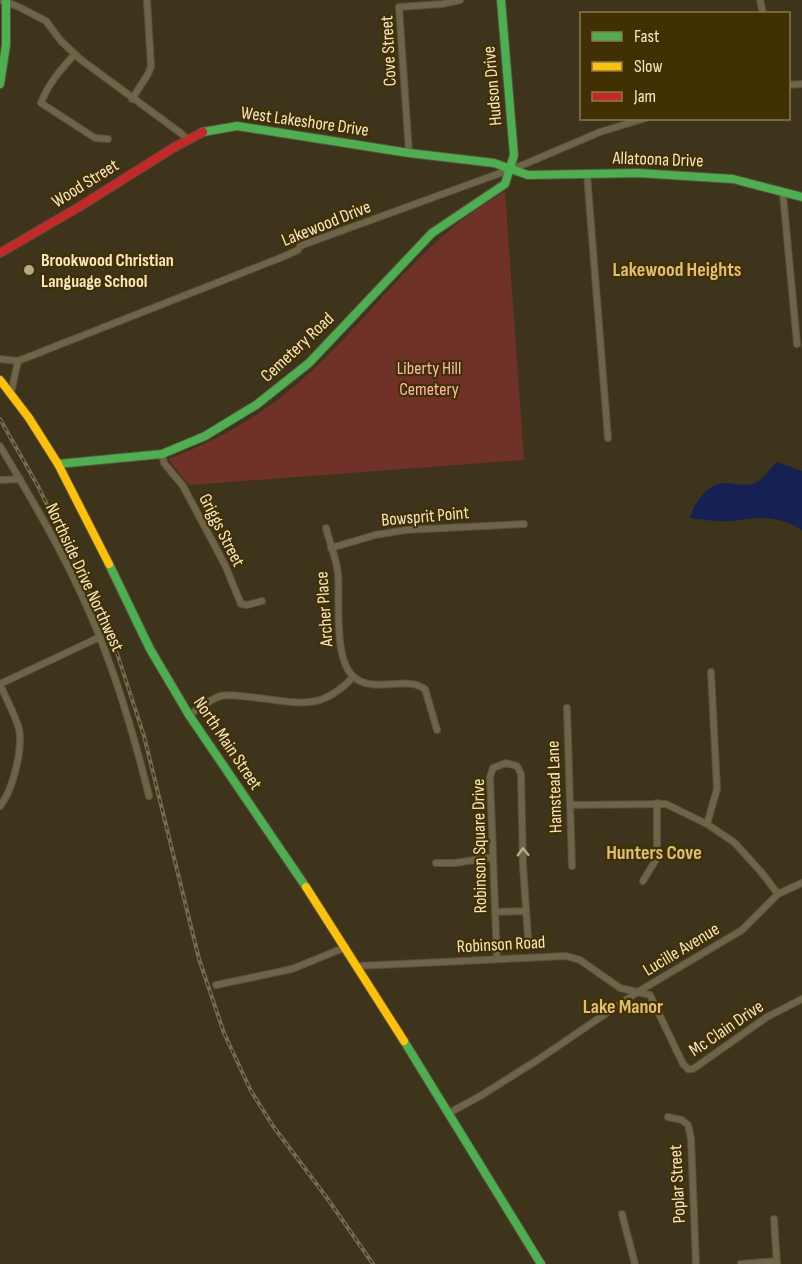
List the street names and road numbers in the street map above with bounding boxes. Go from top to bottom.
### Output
street label: Cove Street [376,15,401,87]
street label: Hudson Drive [479,45,506,127]
street label: West Lakeshore Drive [240,102,370,141]
street label: Allatoona Drive [611,147,704,172]
street label: Wood Street [48,154,123,212]
street label: Lakewood Drive [279,196,374,251]
street label: Cemetery Road [256,308,338,386]
street label: Griggs Street [194,490,249,571]
street label: Northside Drive Northwest [41,500,128,655]
street label: Bowsprit Point [380,502,470,531]
street label: Archer Place [311,571,338,648]
street label: North Main Street [189,693,267,794]
street label: Hamstead Lane [542,740,567,834]
street label: Robinson Square Drive [468,778,491,913]
street label: Lucille Avenue [639,918,723,980]
street label: Robinson Road [456,932,546,957]
street label: Mc Clain Drive [685,996,767,1061]
street label: Poplar Street [665,1144,690,1224]

